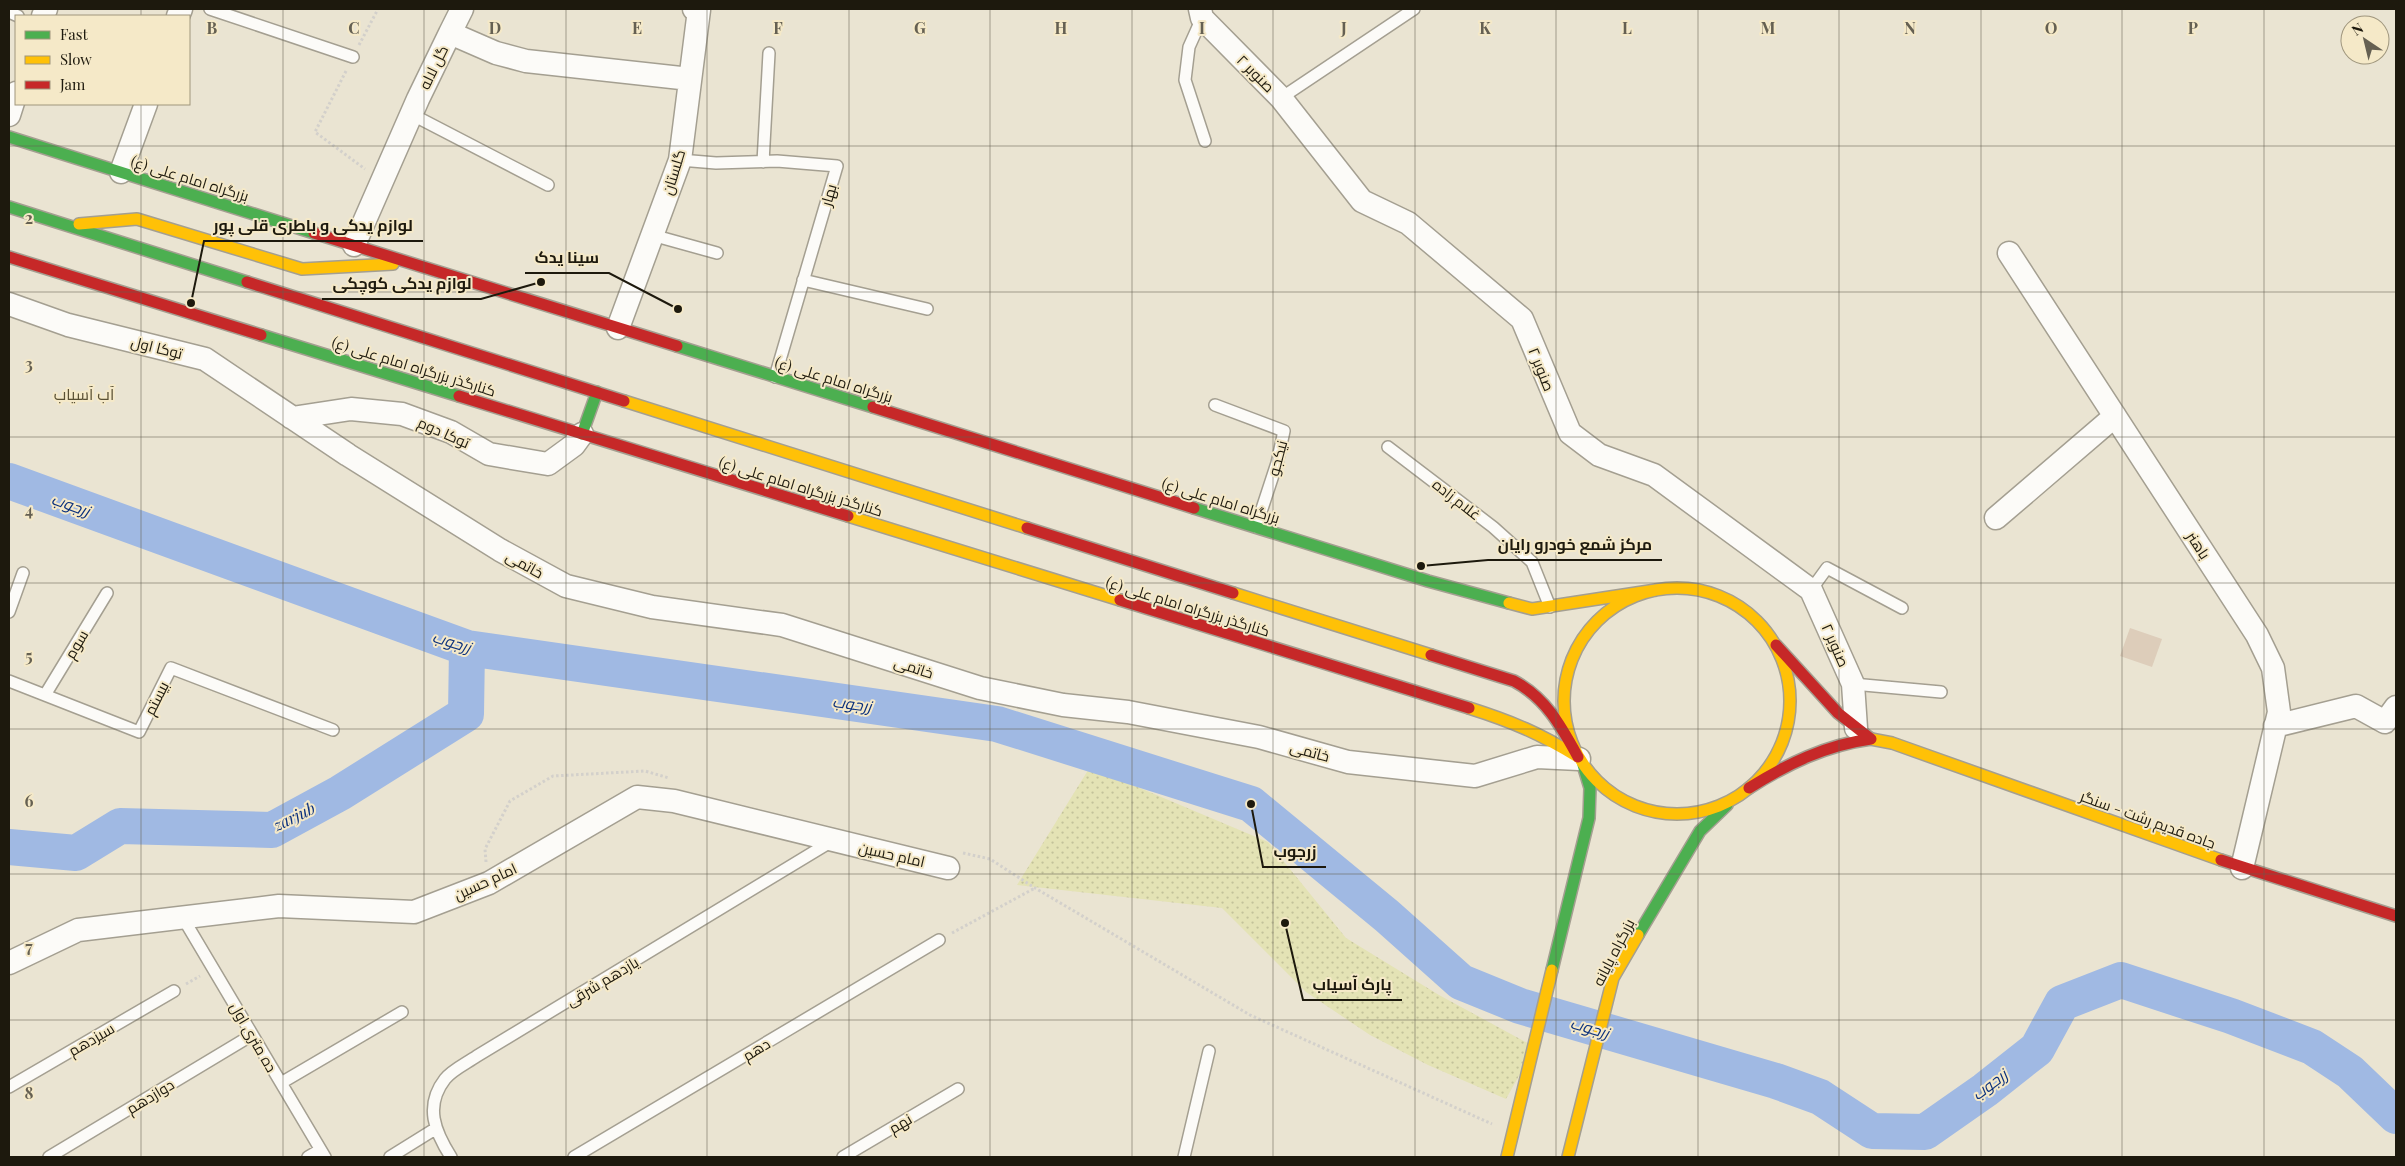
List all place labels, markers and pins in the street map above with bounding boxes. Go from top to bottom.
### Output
callout: لوازم یدکی و باطری قلی پور [204,210,423,241]
callout: سینا یدک [525,242,609,273]
callout: لوازم یدکی کوچکی [322,268,481,299]
callout: مرکز شمع خودرو رایان [1488,529,1662,560]
callout: زرجوب [1263,836,1326,867]
callout: پارک آسیاب [1303,969,1402,1000]

